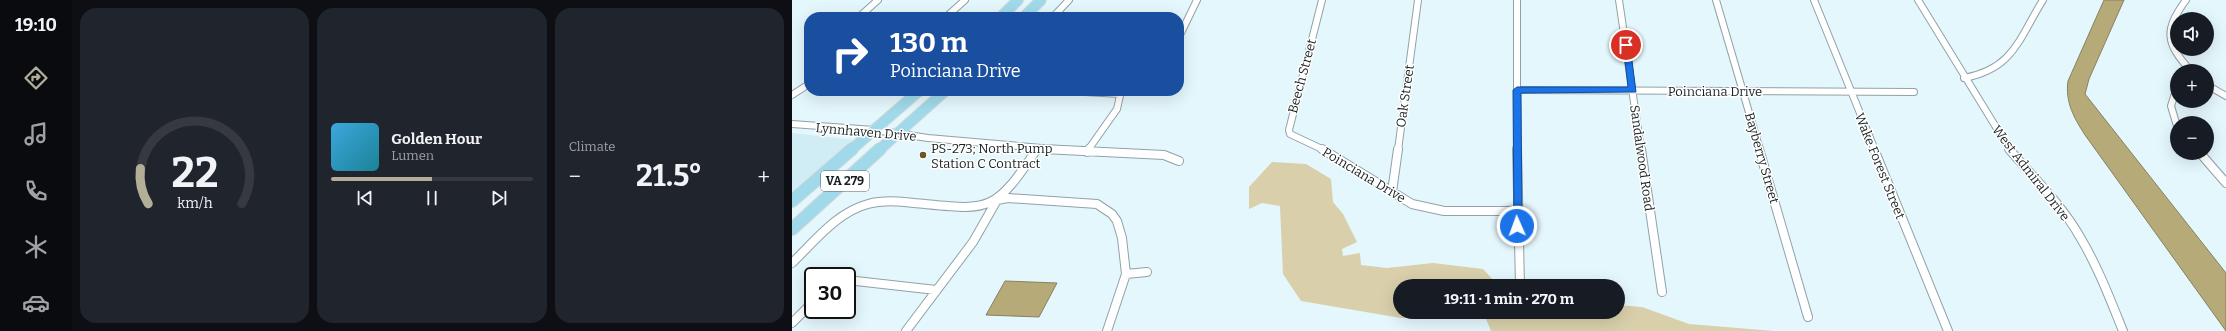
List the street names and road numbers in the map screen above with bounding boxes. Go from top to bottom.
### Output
street label: Beech Street [1285,37,1319,115]
street label: Oak Street [1393,63,1417,128]
street label: Poinciana Drive [1668,84,1762,99]
street label: Sandalwood Road [1627,104,1657,212]
street label: Bayberry Street [1742,111,1782,205]
street label: Wake Forest Street [1852,111,1908,221]
street label: Lynnhaven Drive [815,120,917,144]
street label: West Admiral Drive [1989,122,2073,224]
street label: Poinciana Drive [1320,144,1408,206]
road number: VA 279 [821,171,869,191]

